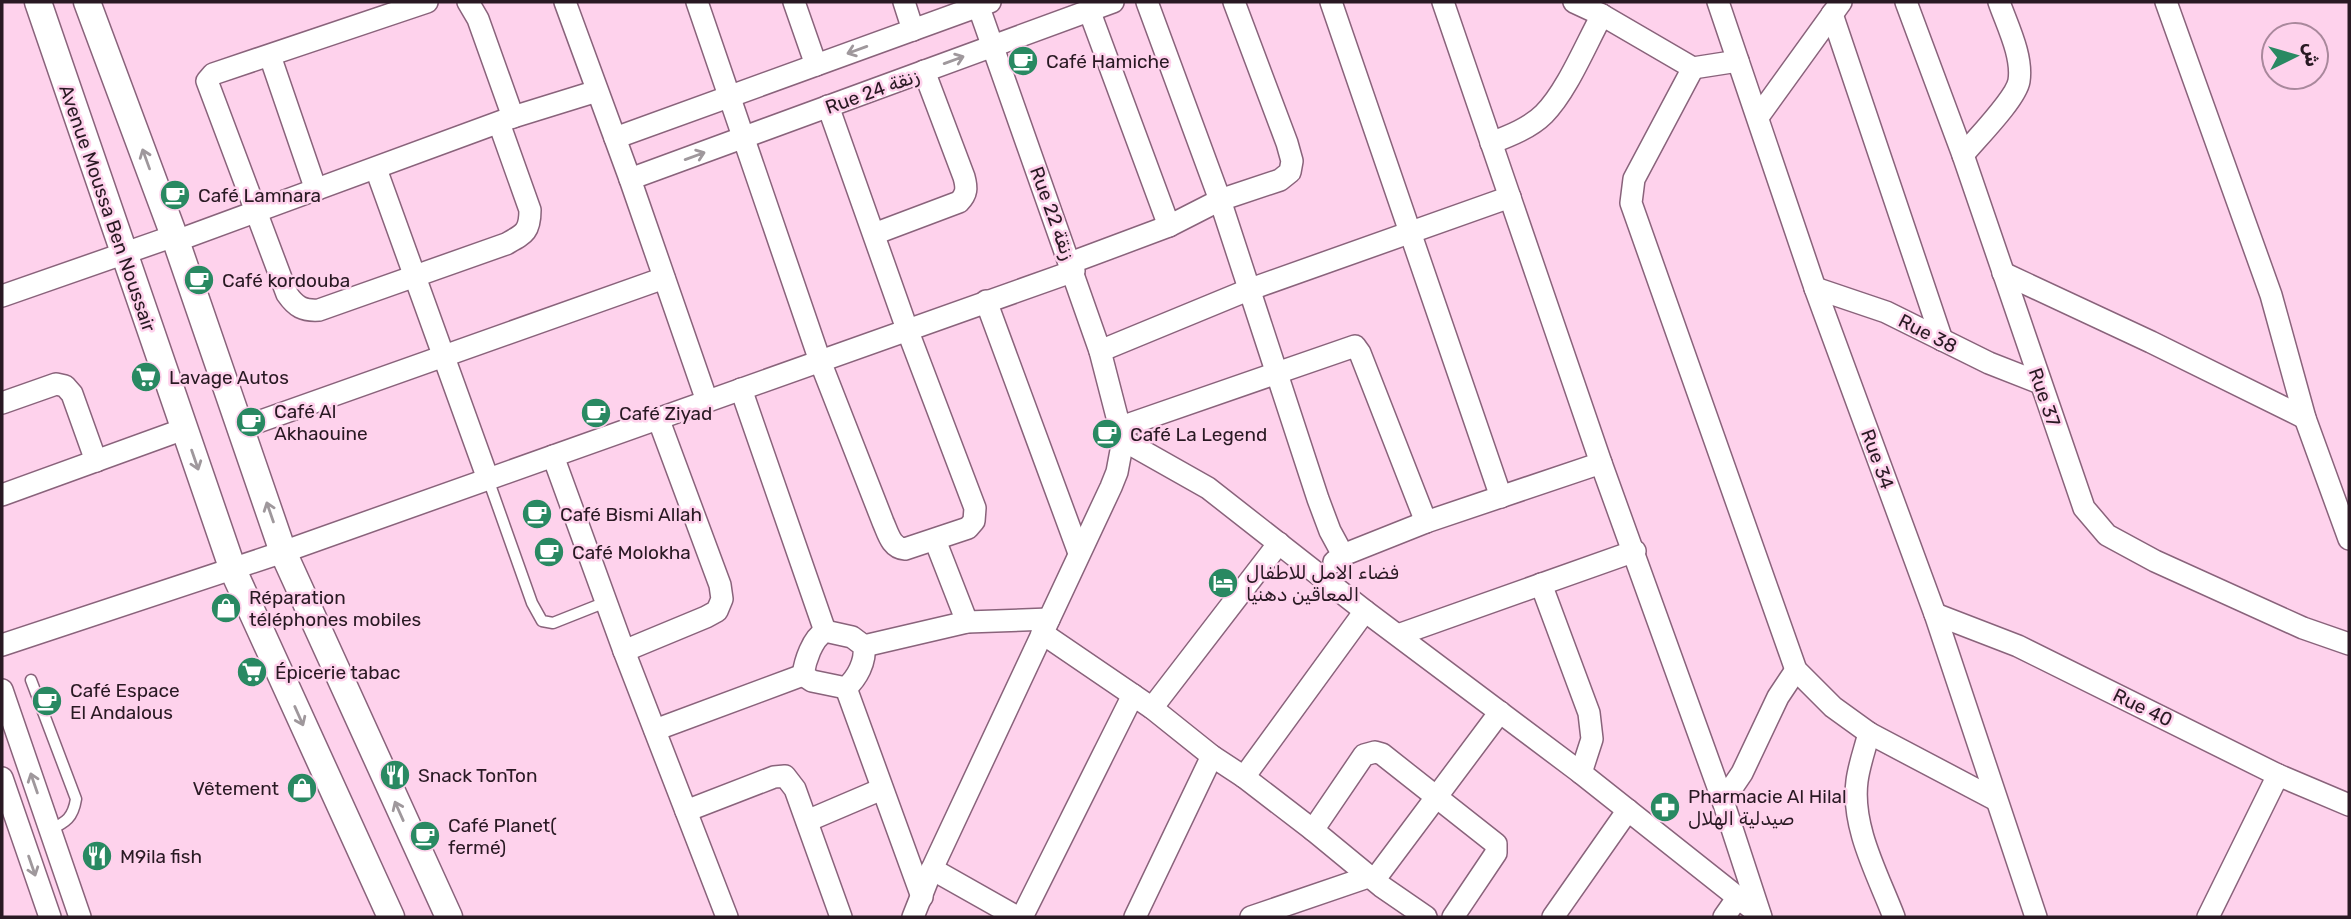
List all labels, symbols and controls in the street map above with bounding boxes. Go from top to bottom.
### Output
north arrow [2260,21,2330,91]
text: ش [2299,42,2324,68]
cafe icon: Café Hamiche [1006,44,1040,78]
one-way arrow [846,45,868,58]
place label: Café Hamiche [1046,50,1170,73]
one-way arrow [943,53,964,66]
street label: Rue 24 زنقة [822,64,922,119]
street label: Avenue Moussa Ben Noussair [54,82,161,336]
one-way arrow [139,149,151,171]
one-way arrow [683,149,705,161]
street label: Rue 22 زنقة [1025,163,1080,263]
cafe icon: Café Lamnara [158,178,192,212]
place label: Café Lamnara [198,184,321,207]
cafe icon: Café kordouba [182,263,216,297]
place label: Café kordouba [222,269,350,292]
street label: Rue 38 [1895,309,1961,358]
supermarket icon: Lavage Autos [129,360,163,394]
street label: Rue 37 [2024,365,2065,430]
place label: Lavage Autos [169,366,289,389]
cafe icon: Café Ziyad [579,396,613,430]
place label: Café Al Akhaouine [274,400,368,445]
place label: Café Ziyad [619,402,712,425]
cafe icon: Café Al Akhaouine [234,405,268,439]
cafe icon: Café La Legend [1090,417,1124,451]
place label: Café La Legend [1130,423,1267,446]
street label: Rue 34 [1856,426,1899,493]
one-way arrow [190,449,202,471]
cafe icon: Café Bismi Allah [520,497,554,531]
one-way arrow [263,502,275,524]
place label: Café Bismi Allah [560,503,702,526]
cafe icon: Café Molokha [532,535,566,569]
place label: Café Molokha [572,541,691,564]
place label: فضاء الامل للاطفال المعاقين دهنيا [1246,561,1399,606]
hotel icon: فضاء الامل للاطفال المعاقين دهنيا [1206,566,1240,600]
place label: Réparation téléphones mobiles [249,586,421,631]
shop icon: Réparation téléphones mobiles [209,591,243,625]
supermarket icon: Épicerie tabac [235,655,269,689]
place label: Épicerie tabac [275,661,400,684]
place label: Café Espace El Andalous [70,679,180,724]
street label: Rue 40 [2109,683,2176,732]
cafe icon: Café Espace El Andalous [30,684,64,718]
one-way arrow [293,705,306,726]
restaurant icon: Snack TonTon [378,758,412,792]
place label: Snack TonTon [418,764,537,787]
shop icon: Vêtement [285,771,319,805]
one-way arrow [27,773,39,795]
place label: Vêtement [193,777,280,800]
place label: Pharmacie Al Hilal صيدلية الهلال [1688,785,1847,830]
pharmacy icon: Pharmacie Al Hilal صيدلية الهلال [1648,790,1682,824]
one-way arrow [392,801,405,822]
place label: Café Planet( fermé) [448,814,557,859]
cafe icon: Café Planet( fermé) [408,819,442,853]
restaurant icon: M9ila fish [80,839,114,873]
place label: M9ila fish [120,845,202,868]
one-way arrow [27,854,39,876]

